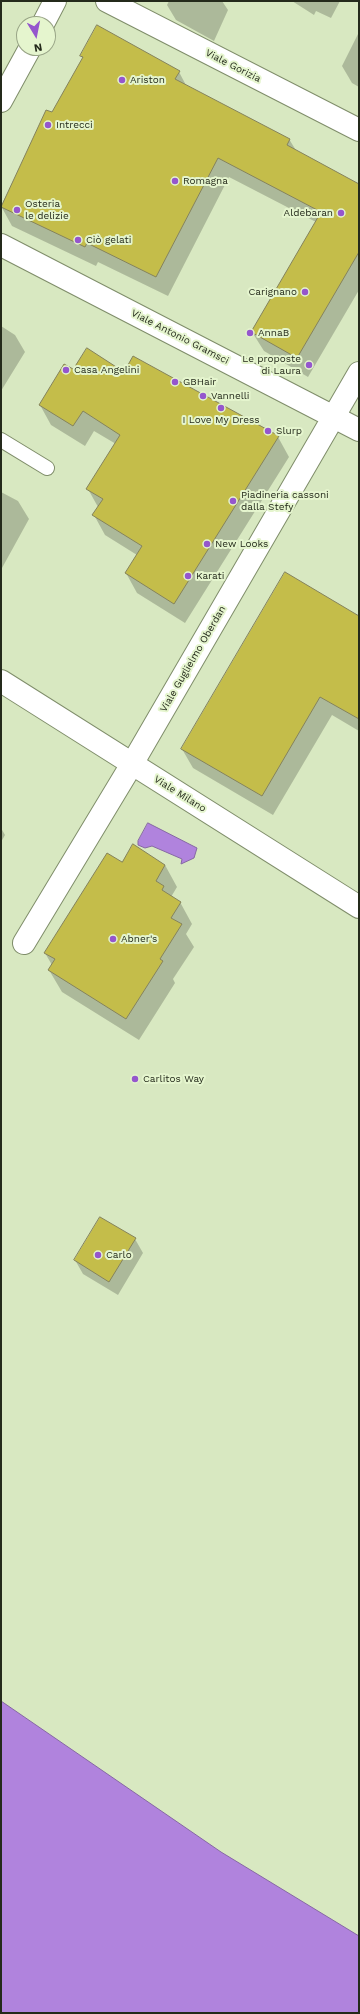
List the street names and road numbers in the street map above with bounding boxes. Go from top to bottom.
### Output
street label: Viale Gorizia [203,47,263,85]
street label: Viale Antonio Gramsci [129,307,231,367]
street label: Viale Guglielmo Oberdan [158,604,228,714]
street label: Viale Milano [152,773,208,815]

